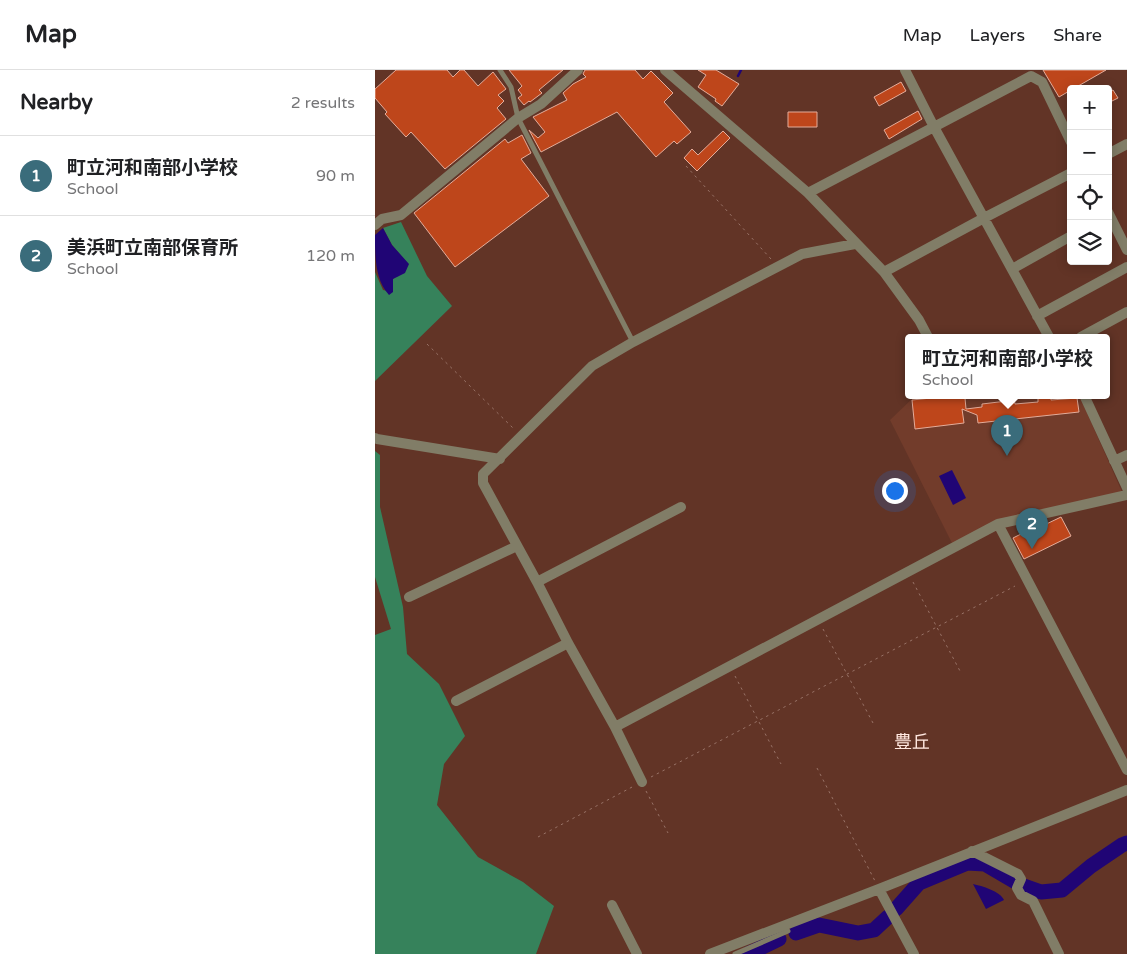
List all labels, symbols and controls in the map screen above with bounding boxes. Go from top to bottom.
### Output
text: Map [25,20,77,49]
text: Map [903,24,942,46]
text: Layers [970,24,1025,46]
text: Share [1053,24,1102,46]
map controls [1067,85,1112,265]
button: + [1067,85,1112,130]
text: Nearby [20,90,93,115]
text: 2 results [291,93,355,113]
button: − [1067,130,1112,175]
text: 町立河和南部小学校 [67,157,238,179]
text: 1 [31,166,41,186]
text: 90 m [316,166,355,186]
button: locate [1067,175,1112,220]
text: School [67,179,119,199]
button: layers [1067,220,1112,265]
text: 美浜町立南部保育所 [67,237,238,259]
text: 2 [31,246,41,266]
text: 120 m [306,246,355,266]
text: School [67,259,119,279]
popup [905,334,1110,399]
text: 町立河和南部小学校 [922,348,1093,370]
text: School [922,370,974,390]
pin: 1 [991,415,1023,456]
your location [882,478,908,504]
pin: 2 [1016,508,1048,549]
district label: 豊丘 [894,731,930,753]

